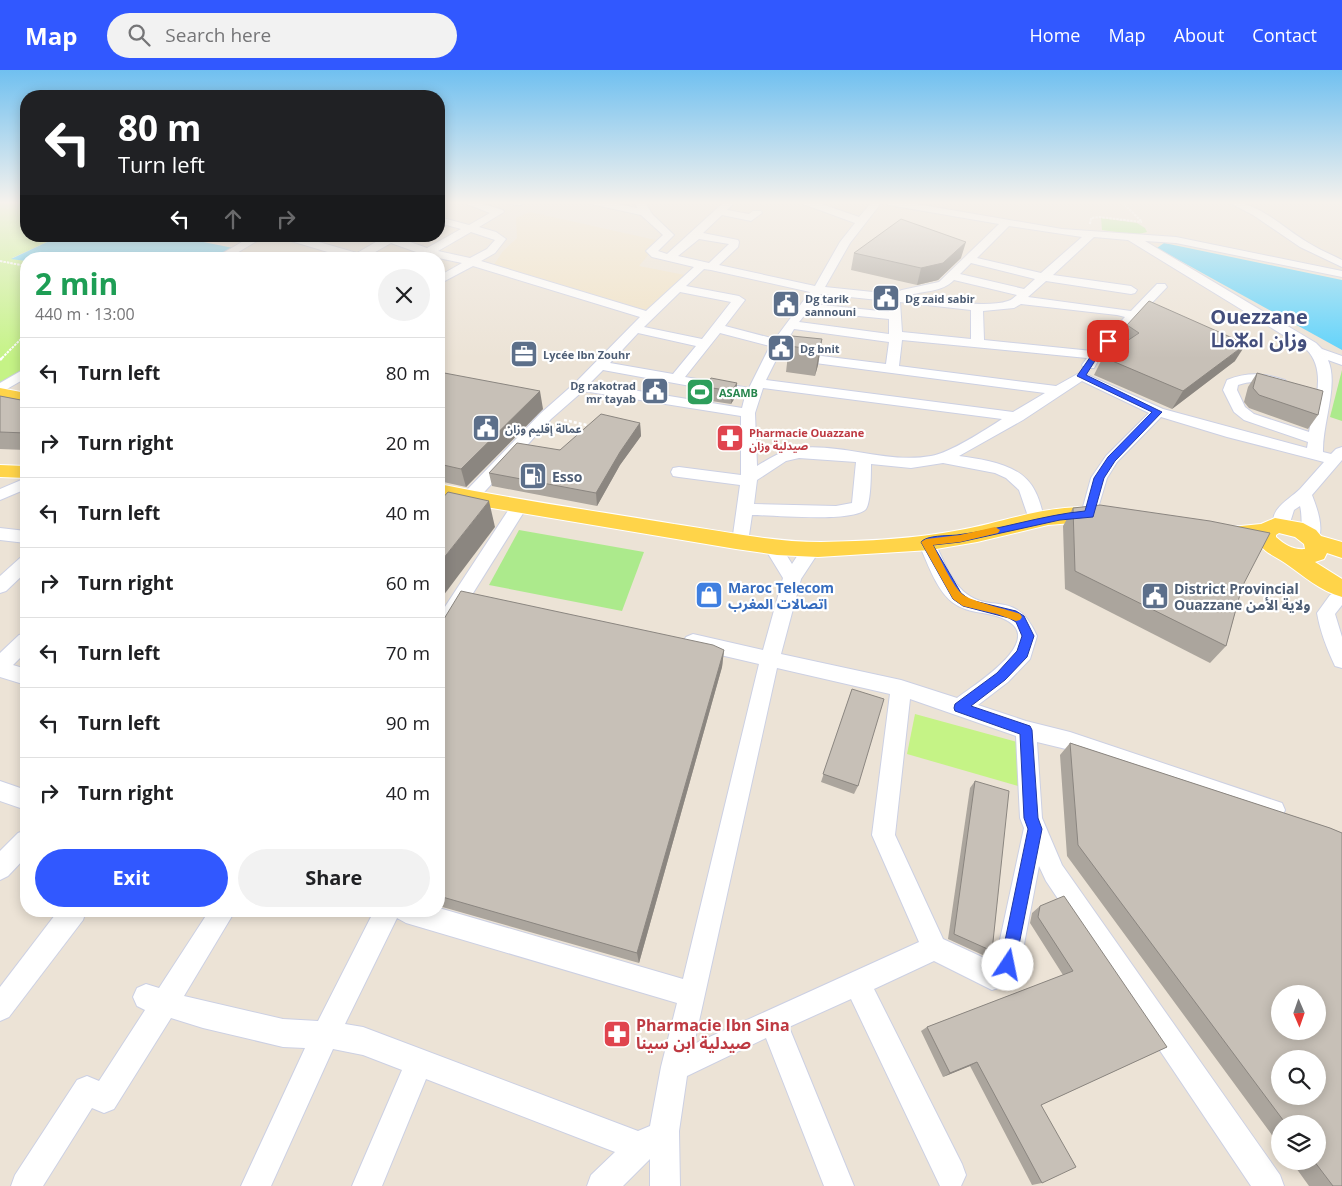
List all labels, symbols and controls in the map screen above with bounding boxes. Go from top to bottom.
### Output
search box [107,13,457,58]
text: Map [25,19,77,52]
icon: search [125,21,153,49]
text: Search here [165,22,271,48]
text: Home [1030,23,1080,47]
text: Map [1108,23,1146,47]
text: About [1174,23,1224,47]
text: Contact [1252,23,1317,47]
text: 80 m [118,104,201,151]
icon: left [35,110,100,175]
text: Turn left [118,149,205,179]
icon: left [166,205,194,233]
icon: ahead [219,205,247,233]
icon: right [272,205,300,233]
text: 2 min [35,263,118,304]
button: close [378,269,430,321]
public building icon: Dg zaid sabir [871,283,901,313]
public building icon: Dg tarik sannouni [771,289,801,319]
place label: Dg tarik sannouni [805,291,856,319]
place label: Dg zaid sabir [905,291,975,306]
text: 440 m · 13:00 [35,303,135,325]
district label: Ouezzane ⵡⴰⵣⴰⵏ وزان [1210,303,1308,353]
pin [1087,320,1129,362]
icon: arrive [1094,327,1122,355]
public building icon: Dg bnit [766,333,796,363]
office icon: Lycée Ibn Zouhr [509,339,539,369]
place label: Dg bnit [800,341,840,356]
place label: Lycée Ibn Zouhr [543,347,630,362]
icon: left [35,359,63,387]
text: Turn left [78,360,160,386]
text: 80 m [386,360,430,386]
public building icon: Dg rakotrad mr tayab [640,376,670,406]
sports icon: ASAMB [685,377,715,407]
place label: Dg rakotrad mr tayab [570,378,636,406]
place label: ASAMB [719,385,758,400]
public building icon: عمالة إقليم وزان [471,413,501,443]
place label: عمالة إقليم وزان [505,421,582,438]
pharmacy icon: Pharmacie Ouazzane صيدلية وزان [715,423,745,453]
place label: Pharmacie Ouazzane صيدلية وزان [749,425,865,453]
icon: right [35,429,63,457]
text: Turn right [78,430,173,456]
text: 20 m [386,430,430,456]
fuel station icon: Esso [518,461,548,491]
place label: Esso [552,467,583,486]
icon: left [35,499,63,527]
text: Turn left [78,500,160,526]
text: 40 m [386,500,430,526]
icon: right [35,569,63,597]
text: Turn right [78,570,173,596]
text: 60 m [386,570,430,596]
place label: Maroc Telecom اتصالات المغرب [728,578,834,613]
place label: District Provincial Ouazzane ولاية الأمن [1174,579,1310,614]
shop icon: Maroc Telecom اتصالات المغرب [694,580,724,610]
public building icon: District Provincial Ouazzane ولاية الأمن [1140,581,1170,611]
icon: left [35,639,63,667]
text: Turn left [78,640,160,666]
text: 70 m [386,640,430,666]
icon: left [35,709,63,737]
text: Turn left [78,710,160,736]
text: 90 m [386,710,430,736]
icon: right [35,779,63,807]
text: Turn right [78,780,173,806]
text: 40 m [386,780,430,806]
button: Exit [35,849,228,907]
button: Share [238,849,430,907]
position arrow [981,938,1033,990]
north arrow [1271,985,1326,1040]
map controls [1271,985,1326,1170]
place label: Pharmacie Ibn Sina صيدلية ابن سينا [636,1014,790,1054]
pharmacy icon: Pharmacie Ibn Sina صيدلية ابن سينا [602,1019,632,1049]
button: search [1271,1050,1326,1105]
button: layers [1271,1115,1326,1170]

